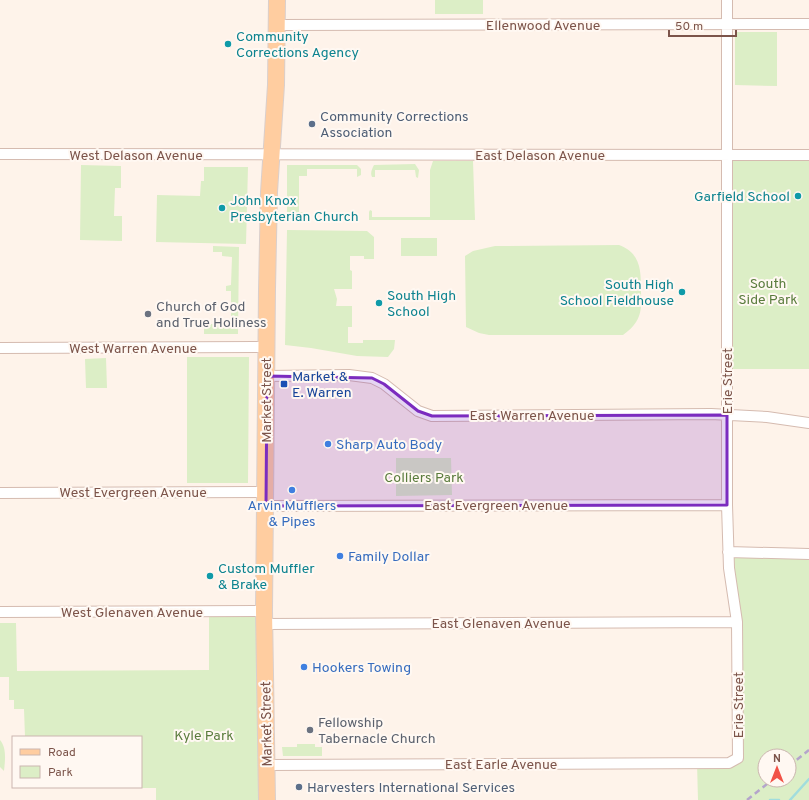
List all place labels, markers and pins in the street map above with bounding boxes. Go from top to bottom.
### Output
place label: Community Corrections Agency [236,29,359,62]
marker: Community Corrections Agency [223,39,233,49]
place label: Community Corrections Association [320,109,469,142]
marker: Community Corrections Association [307,119,317,129]
place label: Garfield School [694,189,790,206]
marker: Garfield School [793,191,803,201]
place label: John Knox Presbyterian Church [230,193,359,226]
marker: John Knox Presbyterian Church [217,203,227,213]
place label: South High School Fieldhouse [560,277,674,310]
marker: South High School Fieldhouse [677,287,687,297]
place label: South High School [387,288,456,321]
marker: South High School [374,298,384,308]
place label: Church of God and True Holiness [156,299,267,332]
marker: Church of God and True Holiness [143,309,153,319]
place label: Market & E. Warren [292,369,352,402]
marker: Market & E. Warren [279,379,289,389]
place label: Sharp Auto Body [336,437,442,454]
marker: Sharp Auto Body [323,439,333,449]
marker: Arvin Mufflers & Pipes [287,485,297,495]
place label: Arvin Mufflers & Pipes [248,498,336,531]
place label: Family Dollar [348,549,430,566]
marker: Family Dollar [335,551,345,561]
place label: Custom Muffler & Brake [218,561,315,594]
marker: Custom Muffler & Brake [205,571,215,581]
place label: Hookers Towing [312,660,411,677]
marker: Hookers Towing [299,662,309,672]
place label: Fellowship Tabernacle Church [318,715,436,748]
marker: Fellowship Tabernacle Church [305,725,315,735]
place label: Harvesters International Services [307,780,515,797]
marker: Harvesters International Services [294,782,304,792]

